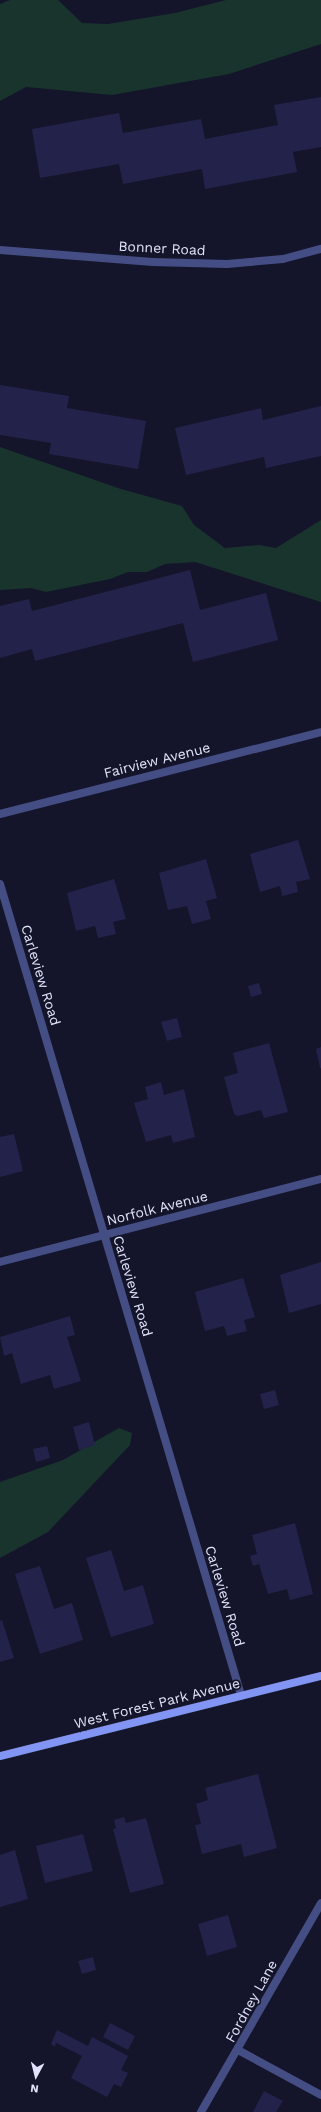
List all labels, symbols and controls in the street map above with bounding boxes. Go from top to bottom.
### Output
street label: Bonner Road [118,237,206,259]
street label: Fairview Avenue [102,739,212,781]
street label: Carleview Road [18,922,64,1028]
street label: Norfolk Avenue [104,1187,210,1229]
street label: Carleview Road [110,1233,156,1339]
street label: Carleview Road [202,1543,248,1649]
street label: West Forest Park Avenue [72,1674,242,1732]
street label: Fordney Lane [221,1957,281,2045]
north arrow [16,2056,56,2096]
text: N [30,2081,39,2095]

